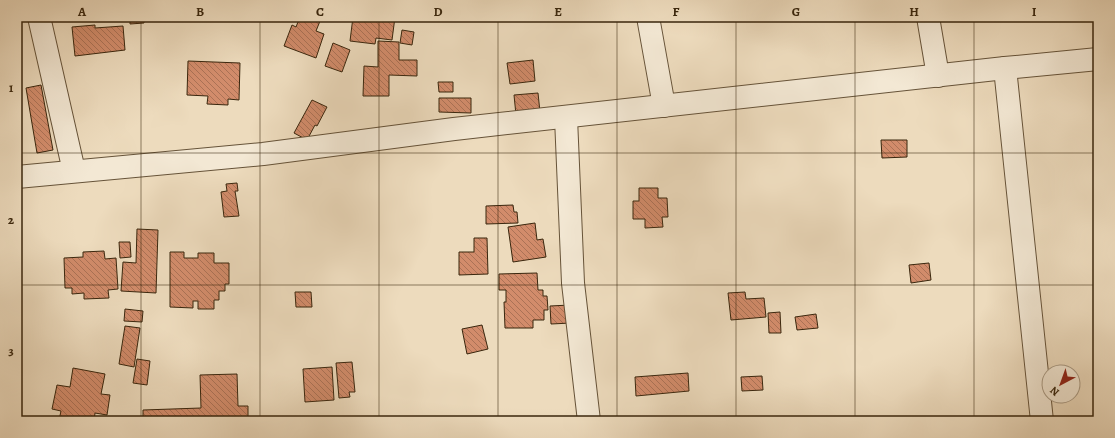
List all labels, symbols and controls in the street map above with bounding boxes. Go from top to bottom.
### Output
text: A [77,3,87,20]
text: B [196,3,204,20]
text: C [316,3,324,20]
text: D [433,3,443,20]
text: E [554,3,562,20]
text: F [673,3,680,20]
text: G [792,3,800,20]
text: H [909,3,919,20]
text: I [1032,3,1037,20]
text: 1 [9,79,14,96]
text: 2 [8,211,15,228]
text: 3 [8,342,14,359]
north arrow [1041,364,1081,404]
text: N [1047,383,1063,399]

